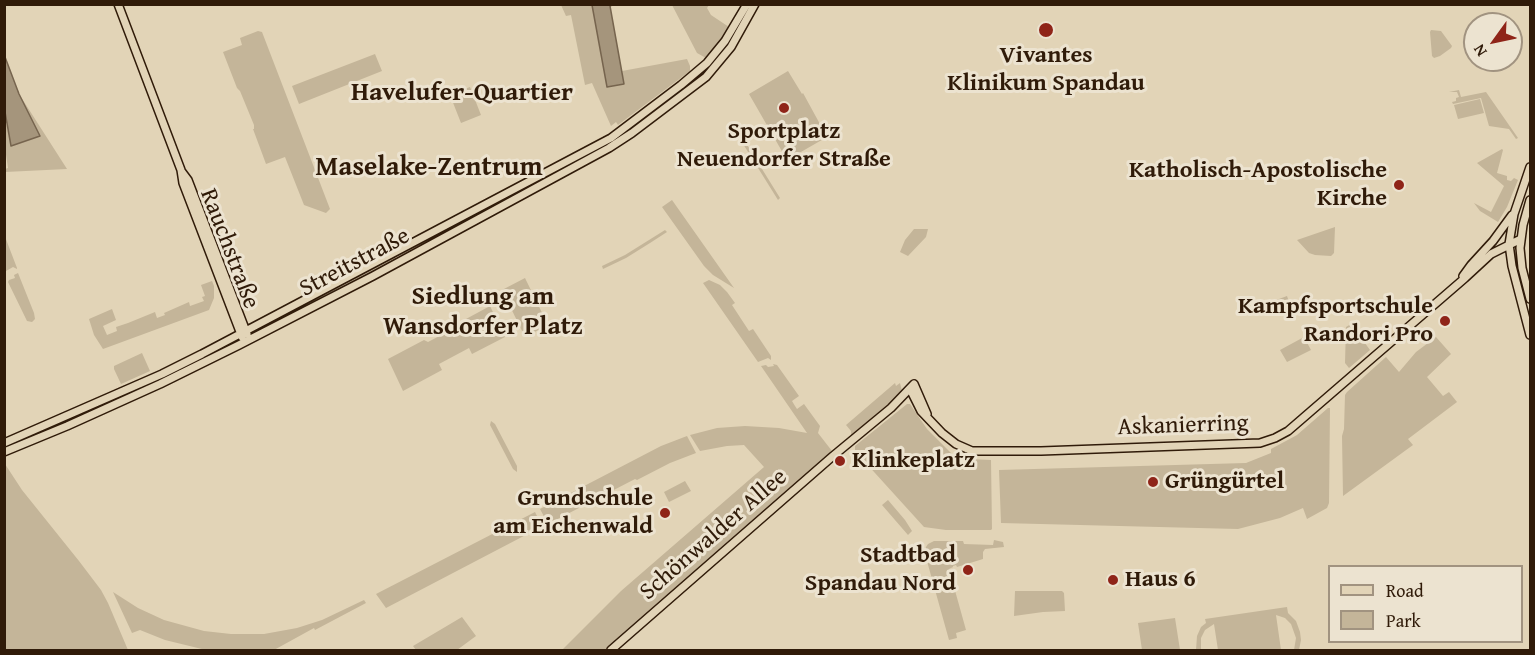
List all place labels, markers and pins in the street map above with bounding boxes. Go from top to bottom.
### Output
marker: Vivantes Klinikum Spandau [1037,21,1055,39]
place label: Vivantes Klinikum Spandau [947,42,1145,98]
marker: Sportplatz Neuendorfer Straße [777,101,791,115]
place label: Sportplatz Neuendorfer Straße [677,118,891,174]
place label: Katholisch-Apostolische Kirche [1129,157,1387,213]
marker: Katholisch-Apostolische Kirche [1392,178,1406,192]
place label: Kampfsportschule Randori Pro [1238,293,1433,349]
marker: Kampfsportschule Randori Pro [1438,314,1452,328]
place label: Klinkeplatz [852,447,975,475]
marker: Klinkeplatz [833,454,847,468]
place label: Grüngürtel [1165,468,1284,496]
marker: Grüngürtel [1146,475,1160,489]
place label: Grundschule am Eichenwald [493,485,653,541]
marker: Grundschule am Eichenwald [658,506,672,520]
place label: Stadtbad Spandau Nord [805,542,956,598]
marker: Stadtbad Spandau Nord [961,563,975,577]
place label: Haus 6 [1125,566,1196,594]
marker: Haus 6 [1106,573,1120,587]

